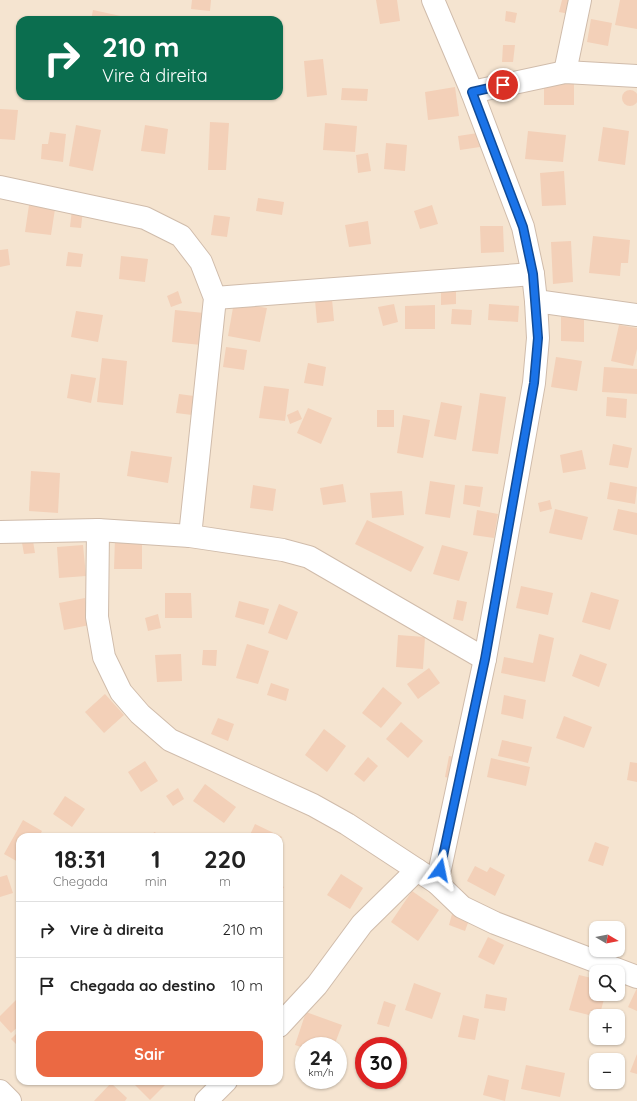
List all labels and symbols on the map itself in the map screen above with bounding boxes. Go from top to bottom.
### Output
pin [486,68,520,102]
position arrow [419,849,461,891]
north arrow [589,921,625,957]
speed limit sign: 30 [355,1037,407,1089]

